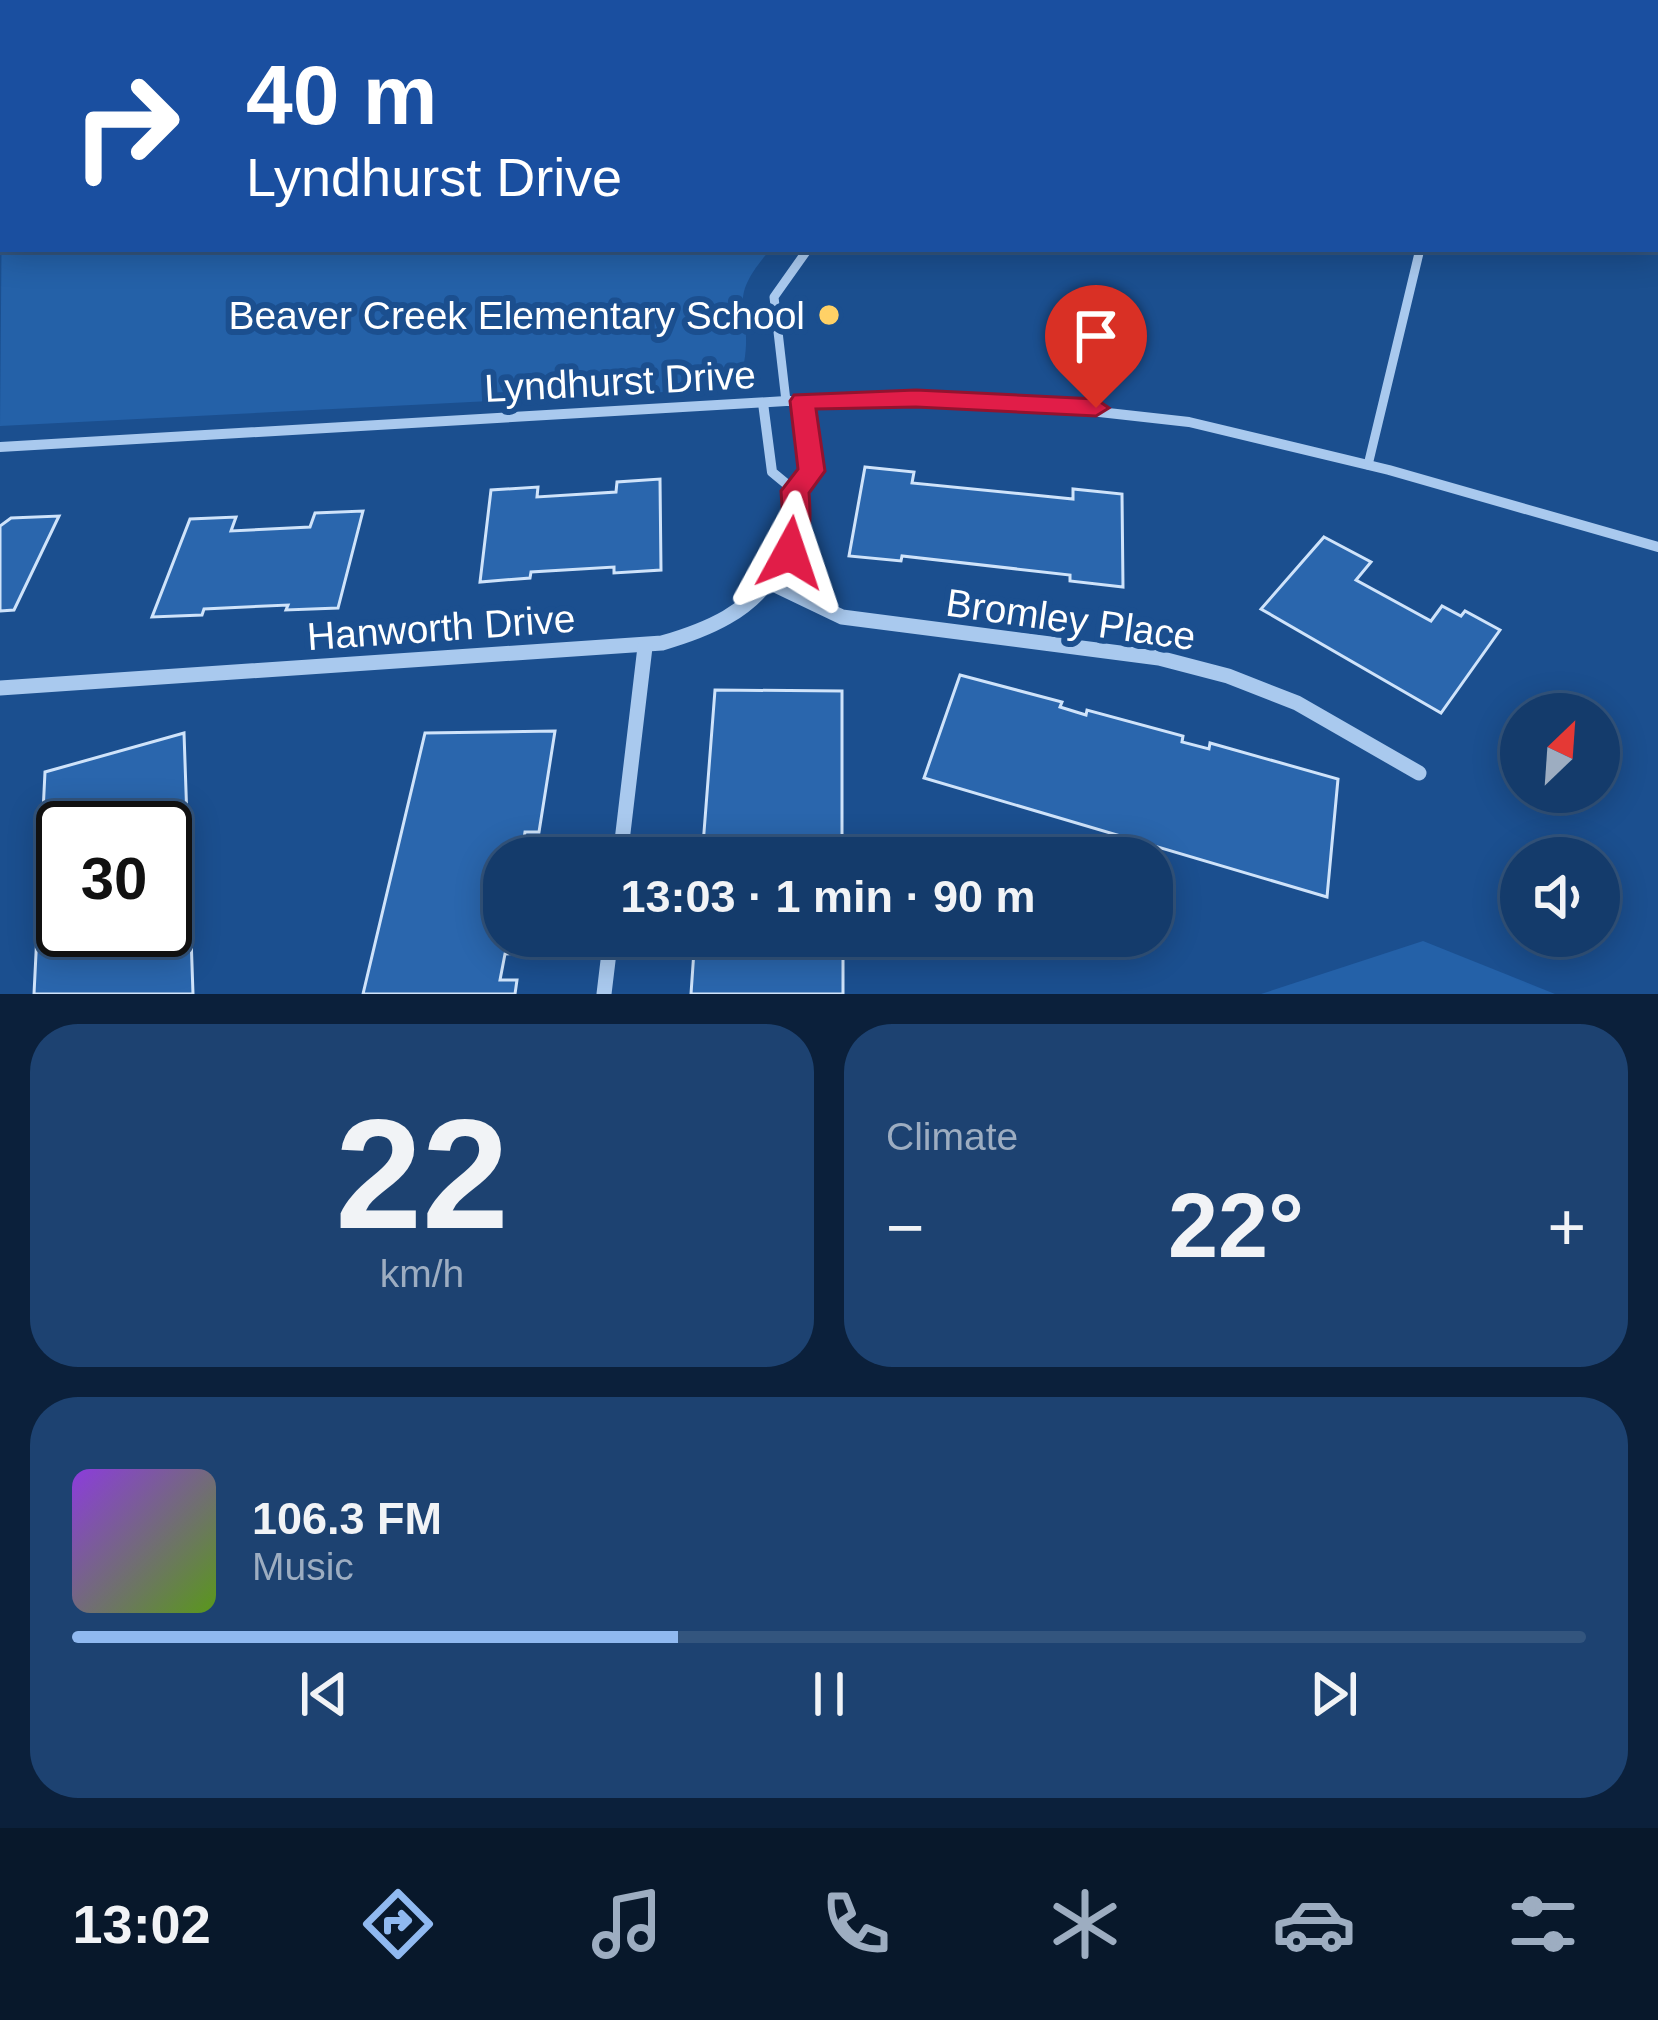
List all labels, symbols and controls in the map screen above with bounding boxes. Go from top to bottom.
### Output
icon: right [48,48,204,204]
text: 40 m [246,48,437,142]
text: Lyndhurst Drive [246,147,622,207]
pin [1045,285,1147,408]
place label: Beaver Creek Elementary School [228,294,805,337]
marker: Beaver Creek Elementary School [816,302,842,328]
icon: arrive [1063,303,1129,369]
street label: Lyndhurst Drive [483,353,757,410]
position arrow [727,490,853,616]
street label: Bromley Place [943,581,1198,658]
street label: Hanworth Drive [305,597,577,658]
north arrow [1500,693,1620,813]
map controls [1500,693,1620,957]
speed limit sign: 30 [36,801,192,957]
button: sound [1500,837,1620,957]
text: 13:03 · 1 min · 90 m [620,871,1036,922]
text: 22 [335,1087,509,1261]
text: Climate [886,1115,1018,1158]
text: 22° [1168,1176,1304,1276]
text: − [886,1190,925,1264]
text: + [1547,1190,1586,1264]
text: km/h [380,1252,464,1295]
text: 106.3 FM [252,1493,442,1544]
text: Music [252,1545,354,1588]
icon: previous [291,1661,357,1727]
icon: pause [796,1661,862,1727]
icon: next [1301,1661,1367,1727]
icon: directions [356,1882,440,1966]
icon: music [585,1882,669,1966]
icon: phone [814,1882,898,1966]
icon: climate [1043,1882,1127,1966]
icon: car [1272,1882,1356,1966]
icon: filters [1501,1882,1585,1966]
text: 13:02 [73,1894,211,1954]

